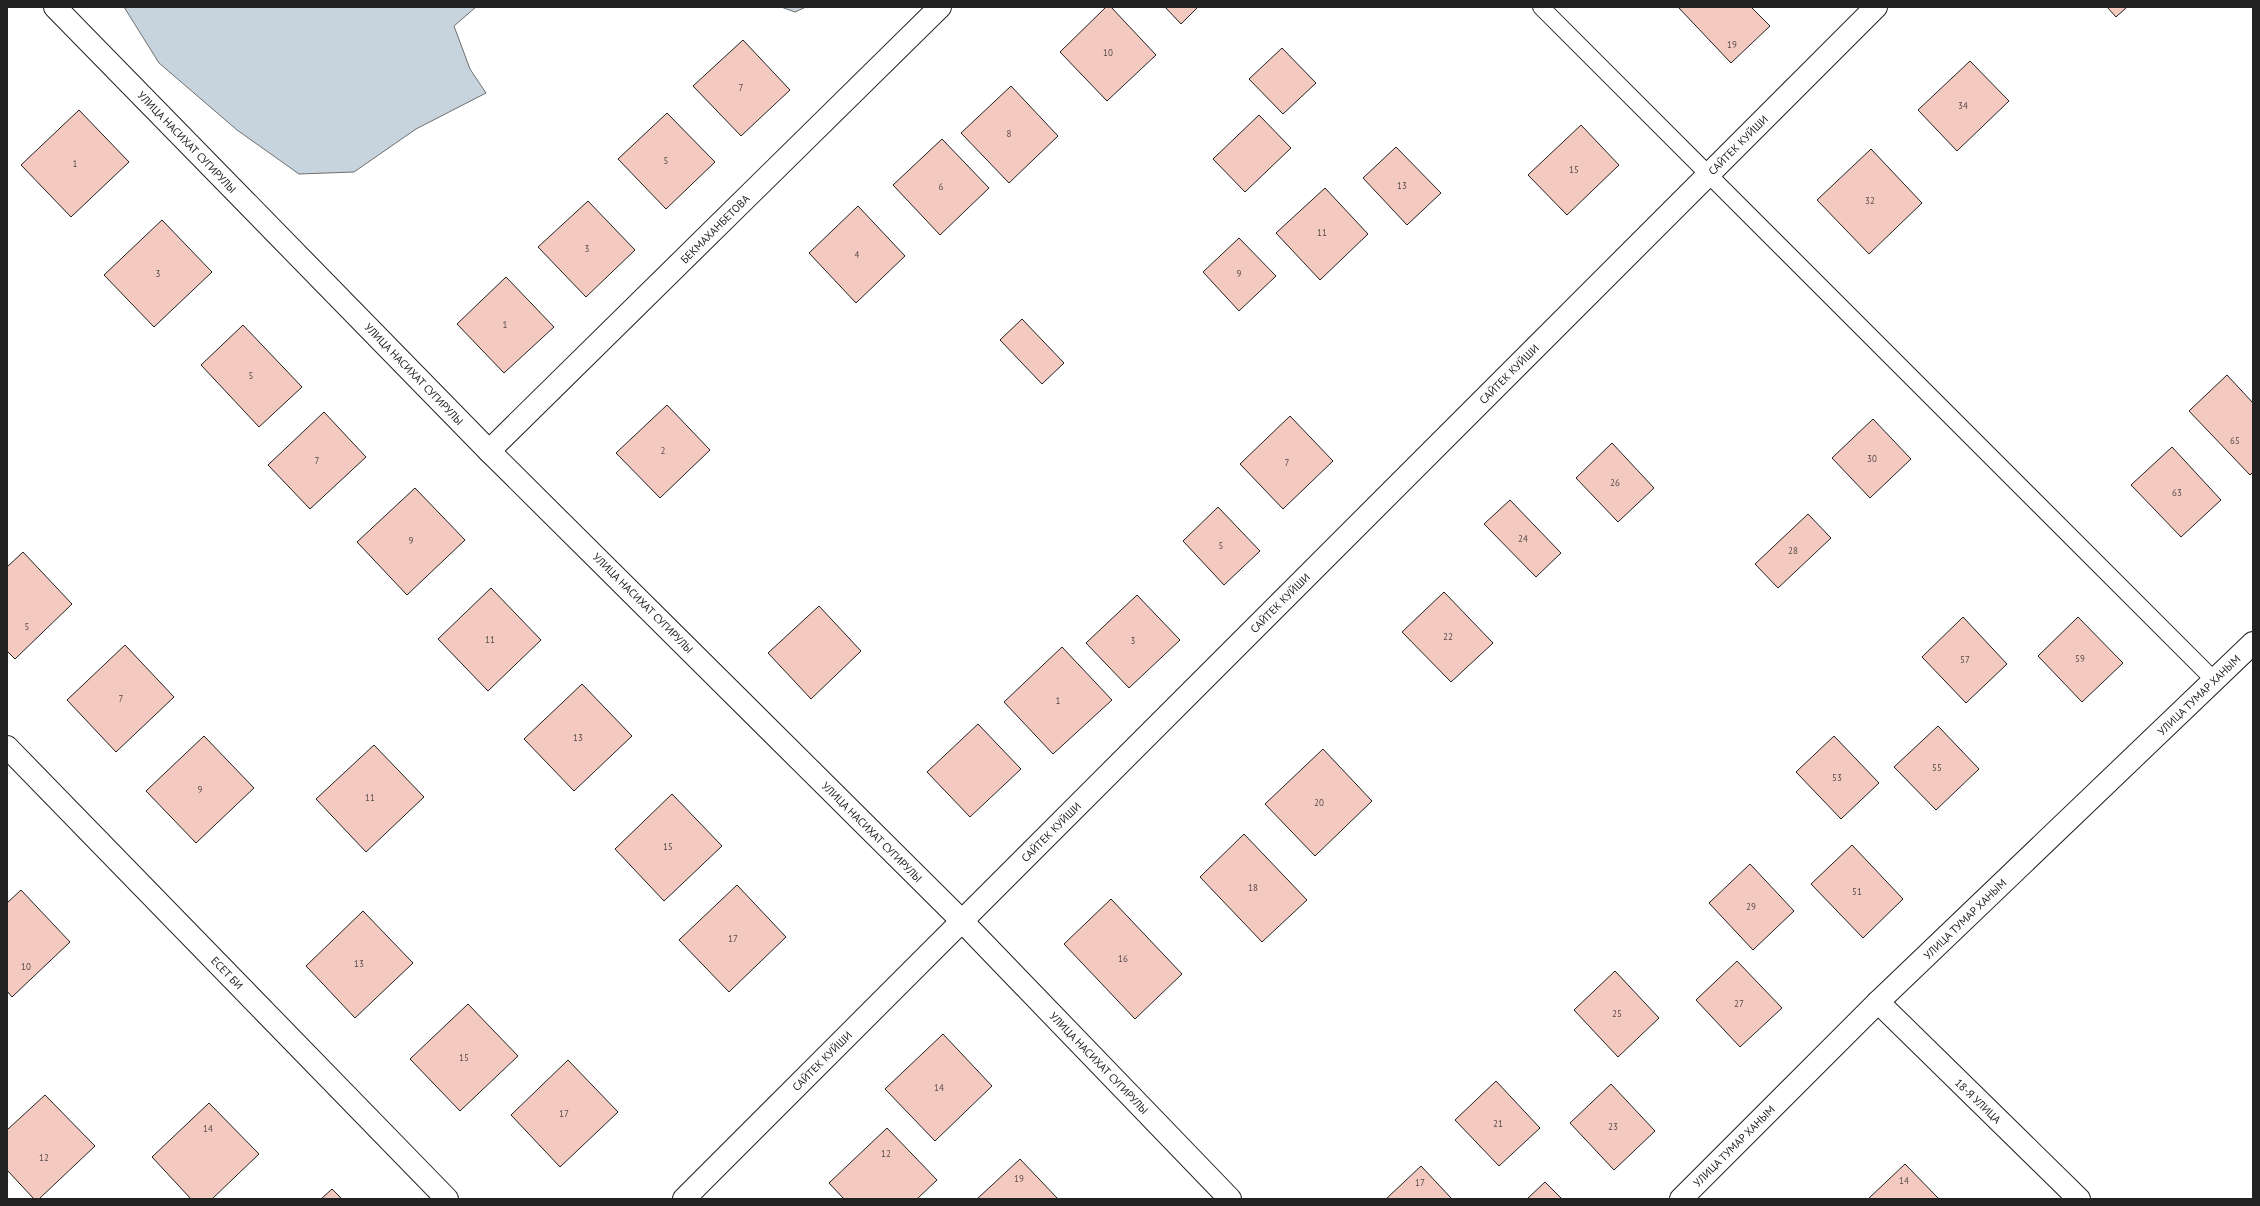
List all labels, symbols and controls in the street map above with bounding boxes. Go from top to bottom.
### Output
house number: 19 [1727,39,1737,50]
house number: 10 [1103,47,1113,58]
house number: 7 [739,82,744,93]
street label: УЛИЦА НАСИХАТ СУГИРУЛЫ [135,88,239,196]
house number: 34 [1958,100,1968,111]
street label: САЙТЕК КУЙШИ [1705,112,1771,178]
house number: 8 [1007,128,1012,139]
house number: 5 [664,155,669,166]
house number: 1 [73,158,78,169]
house number: 15 [1569,164,1579,175]
house number: 13 [1397,180,1407,191]
house number: 6 [939,181,944,192]
street label: БЕКМАХАНБЕТОВА [678,191,753,266]
house number: 32 [1865,195,1875,206]
house number: 11 [1317,227,1327,238]
house number: 3 [585,243,590,254]
house number: 4 [855,249,860,260]
house number: 3 [156,268,161,279]
house number: 9 [1237,268,1242,279]
house number: 1 [503,319,508,330]
street label: УЛИЦА НАСИХАТ СУГИРУЛЫ [362,320,466,428]
street label: САЙТЕК КУЙШИ [1476,341,1542,407]
house number: 5 [249,370,254,381]
house number: 65 [2230,435,2240,446]
house number: 2 [661,445,666,456]
house number: 30 [1867,453,1877,464]
house number: 7 [315,455,320,466]
house number: 7 [1285,457,1290,468]
house number: 26 [1610,477,1620,488]
house number: 63 [2172,487,2182,498]
house number: 24 [1518,533,1528,544]
house number: 9 [409,535,414,546]
house number: 5 [1219,540,1224,551]
house number: 28 [1788,545,1798,556]
street label: УЛИЦА НАСИХАТ СУГИРУЛЫ [590,550,696,656]
street label: САЙТЕК КУЙШИ [1247,570,1313,636]
house number: 5 [25,621,30,632]
house number: 22 [1443,631,1453,642]
house number: 11 [485,634,495,645]
house number: 3 [1131,635,1136,646]
street label: УЛИЦА ТУМАР ХАНЫМ [2155,652,2243,738]
house number: 59 [2075,653,2085,664]
house number: 57 [1960,654,1970,665]
house number: 7 [119,693,124,704]
house number: 1 [1056,695,1061,706]
house number: 13 [573,732,583,743]
house number: 55 [1932,762,1942,773]
house number: 53 [1832,772,1842,783]
street label: УЛИЦА НАСИХАТ СУГИРУЛЫ [819,779,925,885]
house number: 9 [198,784,203,795]
house number: 11 [365,792,375,803]
house number: 20 [1314,797,1324,808]
street label: САЙТЕК КУЙШИ [1018,799,1084,865]
house number: 15 [663,841,673,852]
street label: УЛИЦА ТУМАР ХАНЫМ [1921,876,2009,962]
house number: 18 [1248,882,1258,893]
house number: 51 [1852,886,1862,897]
house number: 29 [1746,901,1756,912]
house number: 17 [728,933,738,944]
house number: 16 [1118,953,1128,964]
street label: ЕСЕТ БИ [208,954,246,992]
house number: 13 [354,958,364,969]
house number: 10 [21,961,31,972]
house number: 27 [1734,998,1744,1009]
house number: 25 [1612,1008,1622,1019]
street label: УЛИЦА НАСИХАТ СУГИРУЛЫ [1047,1009,1151,1117]
street label: САЙТЕК КУЙШИ [789,1028,855,1094]
house number: 15 [459,1052,469,1063]
street label: 18-Я УЛИЦА [1952,1075,2004,1127]
house number: 14 [934,1082,944,1093]
street label: УЛИЦА ТУМАР ХАНЫМ [1690,1102,1778,1190]
house number: 17 [559,1108,569,1119]
house number: 21 [1493,1118,1503,1129]
house number: 23 [1608,1121,1618,1132]
house number: 14 [203,1123,213,1134]
house number: 12 [881,1148,891,1159]
house number: 12 [39,1152,49,1163]
house number: 19 [1014,1173,1024,1184]
house number: 14 [1899,1175,1909,1186]
house number: 17 [1415,1177,1425,1188]

